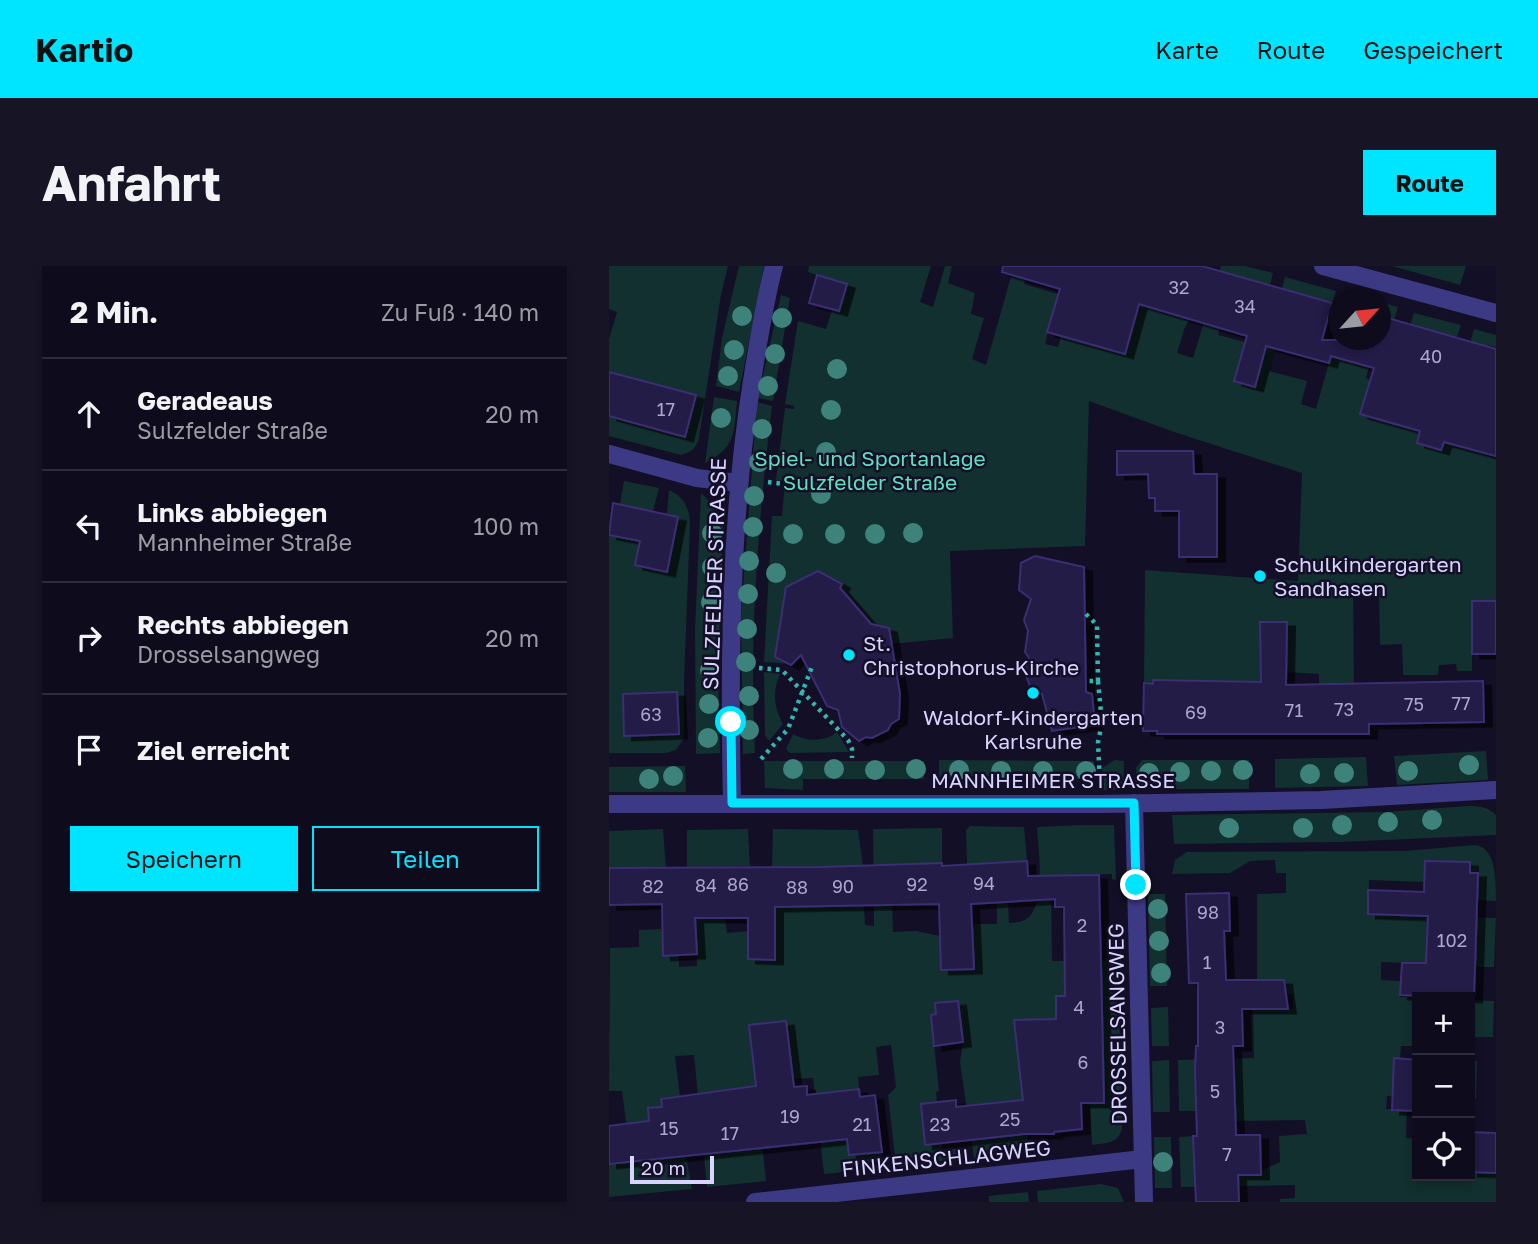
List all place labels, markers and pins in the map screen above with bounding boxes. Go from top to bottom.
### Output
place label: Schulkindergarten Sandhasen [1274,551,1462,601]
marker: Schulkindergarten Sandhasen [1252,568,1268,584]
place label: St. Christophorus-Kirche [863,630,1079,680]
marker: St. Christophorus-Kirche [841,647,857,663]
marker: Waldorf-Kindergarten Karlsruhe [1025,685,1041,701]
place label: Waldorf-Kindergarten Karlsruhe [923,704,1143,754]

